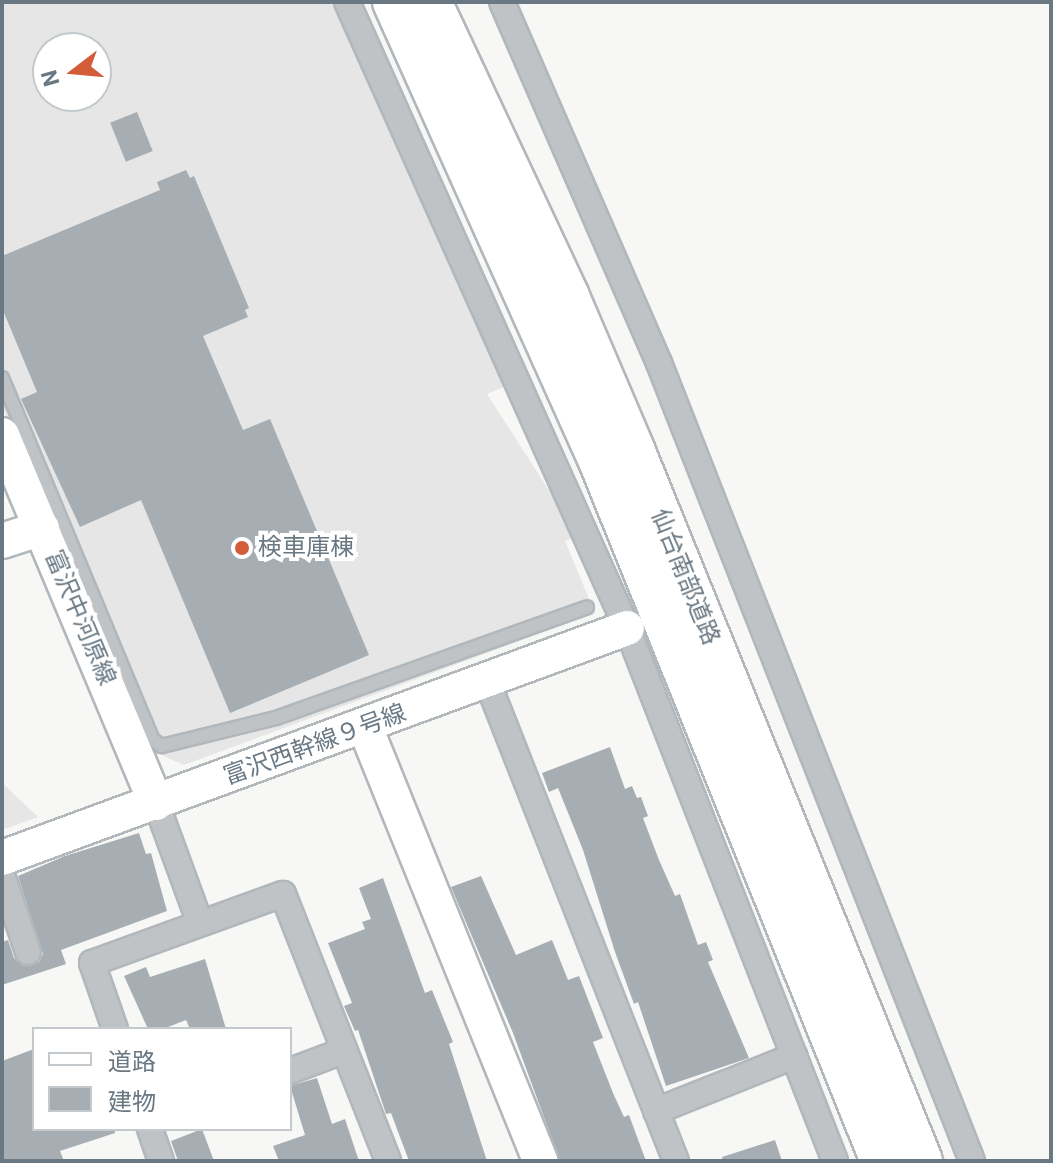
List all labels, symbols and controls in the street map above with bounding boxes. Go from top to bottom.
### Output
north arrow [32,32,112,112]
text: N [36,67,65,89]
street label: 仙台南部道路 [645,505,725,649]
place label: 検車庫棟 [258,534,354,562]
marker: 検車庫棟 [233,539,251,557]
street label: 富沢中河原線 [39,546,121,690]
street label: 富沢西幹線９号線 [220,699,410,791]
legend [32,1027,292,1131]
text: 道路 [108,1048,156,1076]
text: 建物 [108,1088,156,1116]

